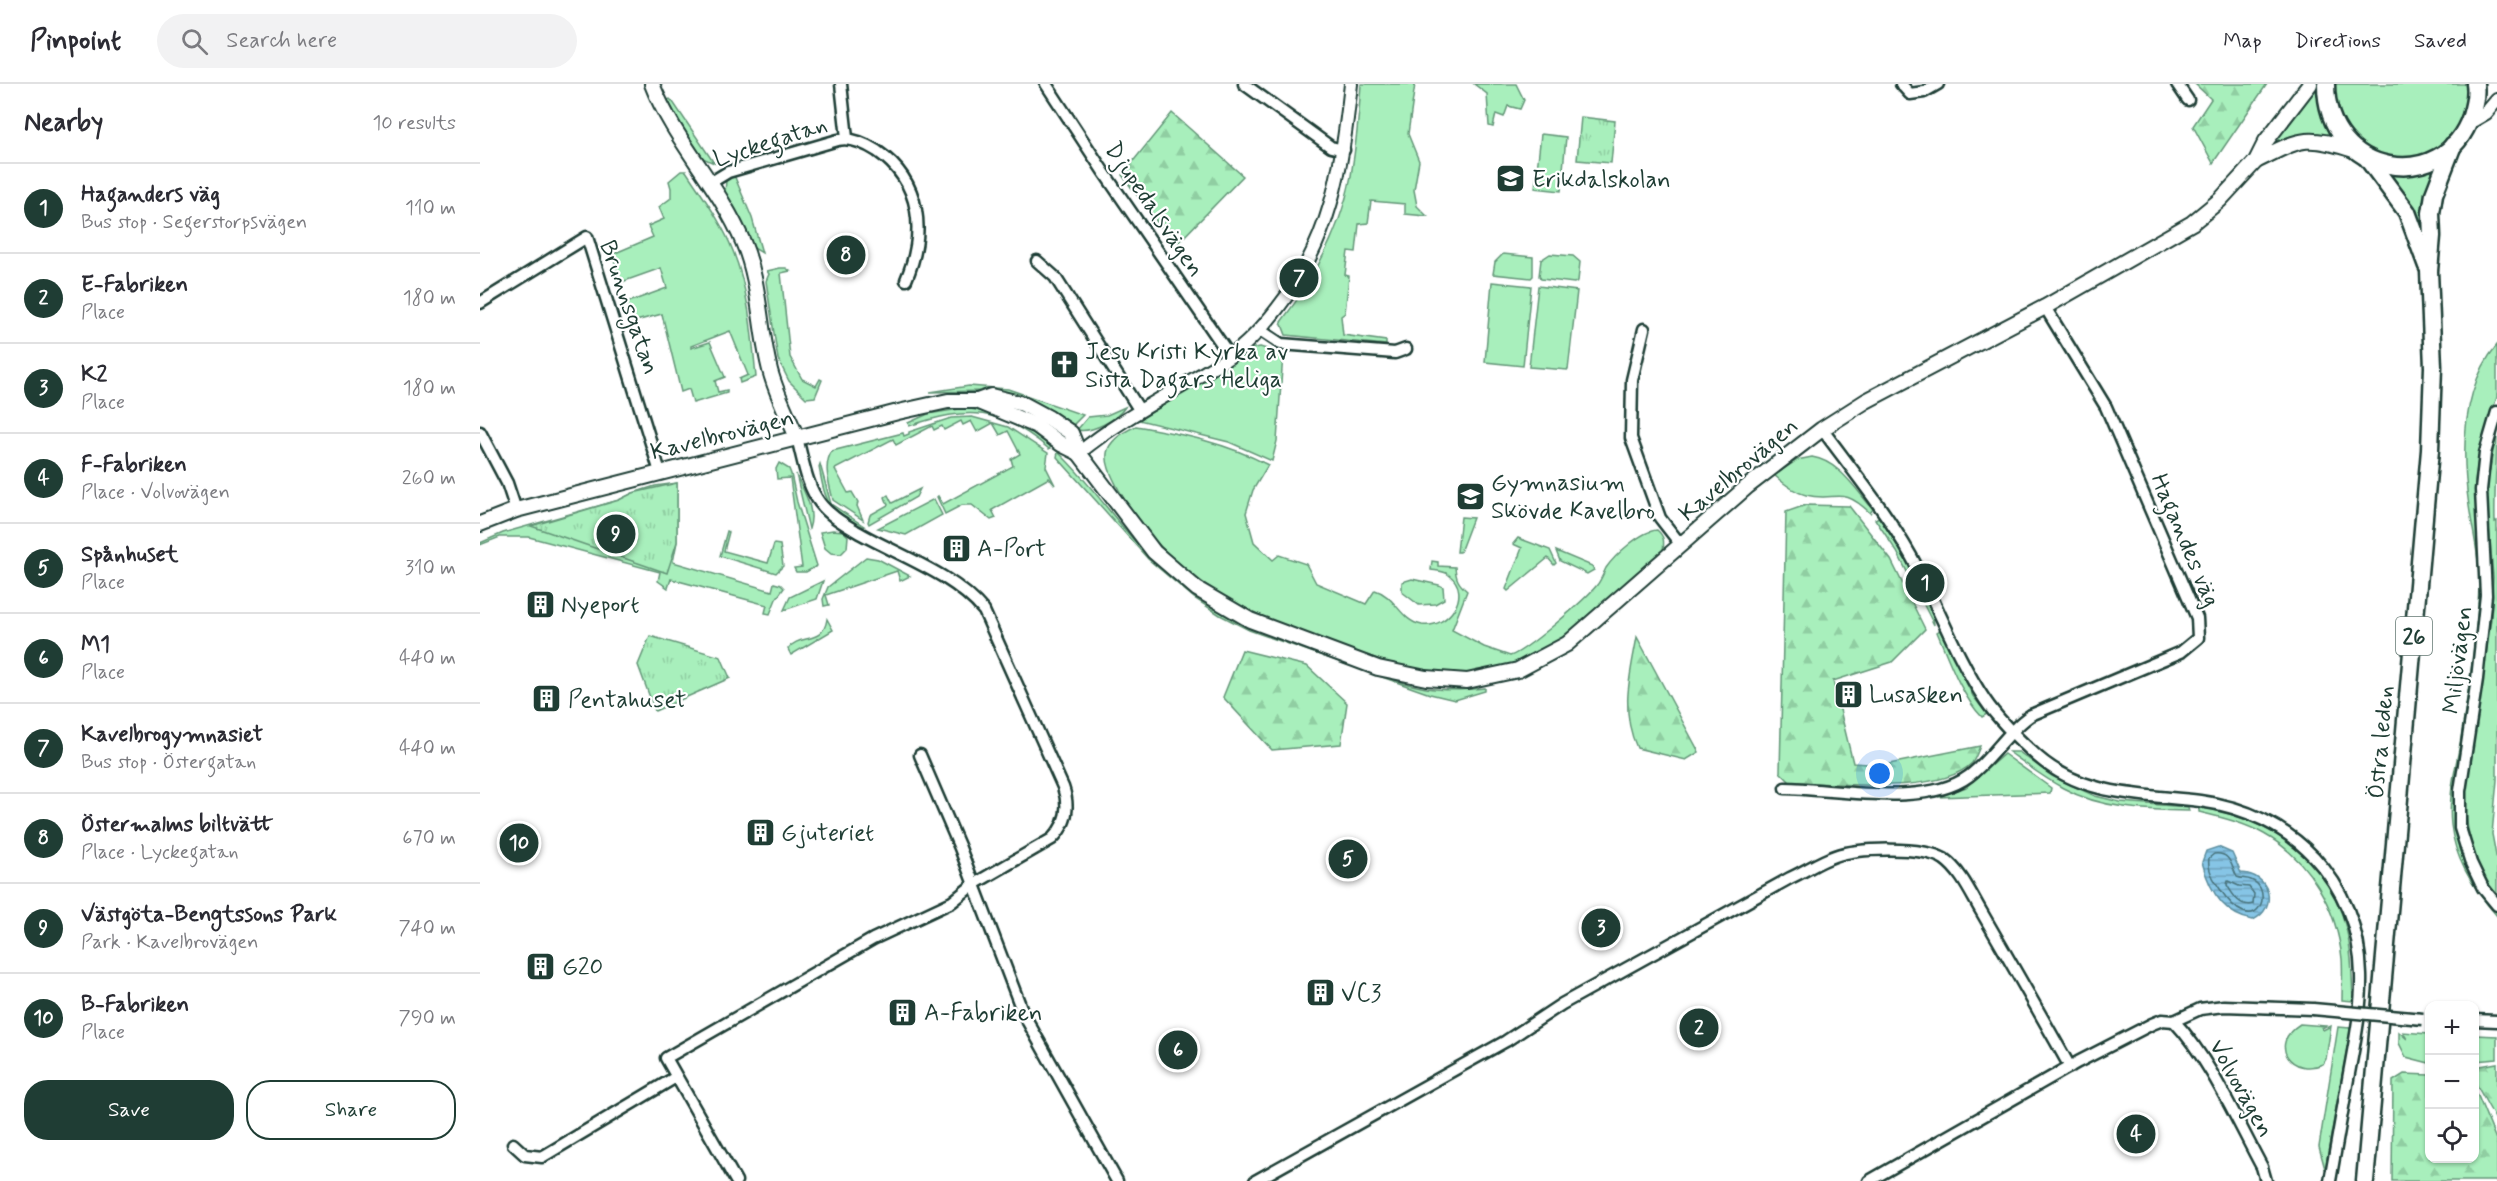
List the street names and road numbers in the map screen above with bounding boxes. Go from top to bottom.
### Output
street label: Lyckegatan [710,109,832,178]
street label: Djupedalsvägen [1097,136,1210,284]
street label: Brunnsgatan [589,236,666,379]
street label: Kavelbrovägen [647,403,797,468]
street label: Kavelbrovägen [1673,411,1805,529]
street label: Hagandes väg [2140,469,2227,613]
street label: Miljövägen [2436,604,2480,716]
road number: 26 [2396,617,2432,655]
street label: Östra leden [2361,684,2402,800]
street label: Volvovägen [2201,1034,2280,1143]

